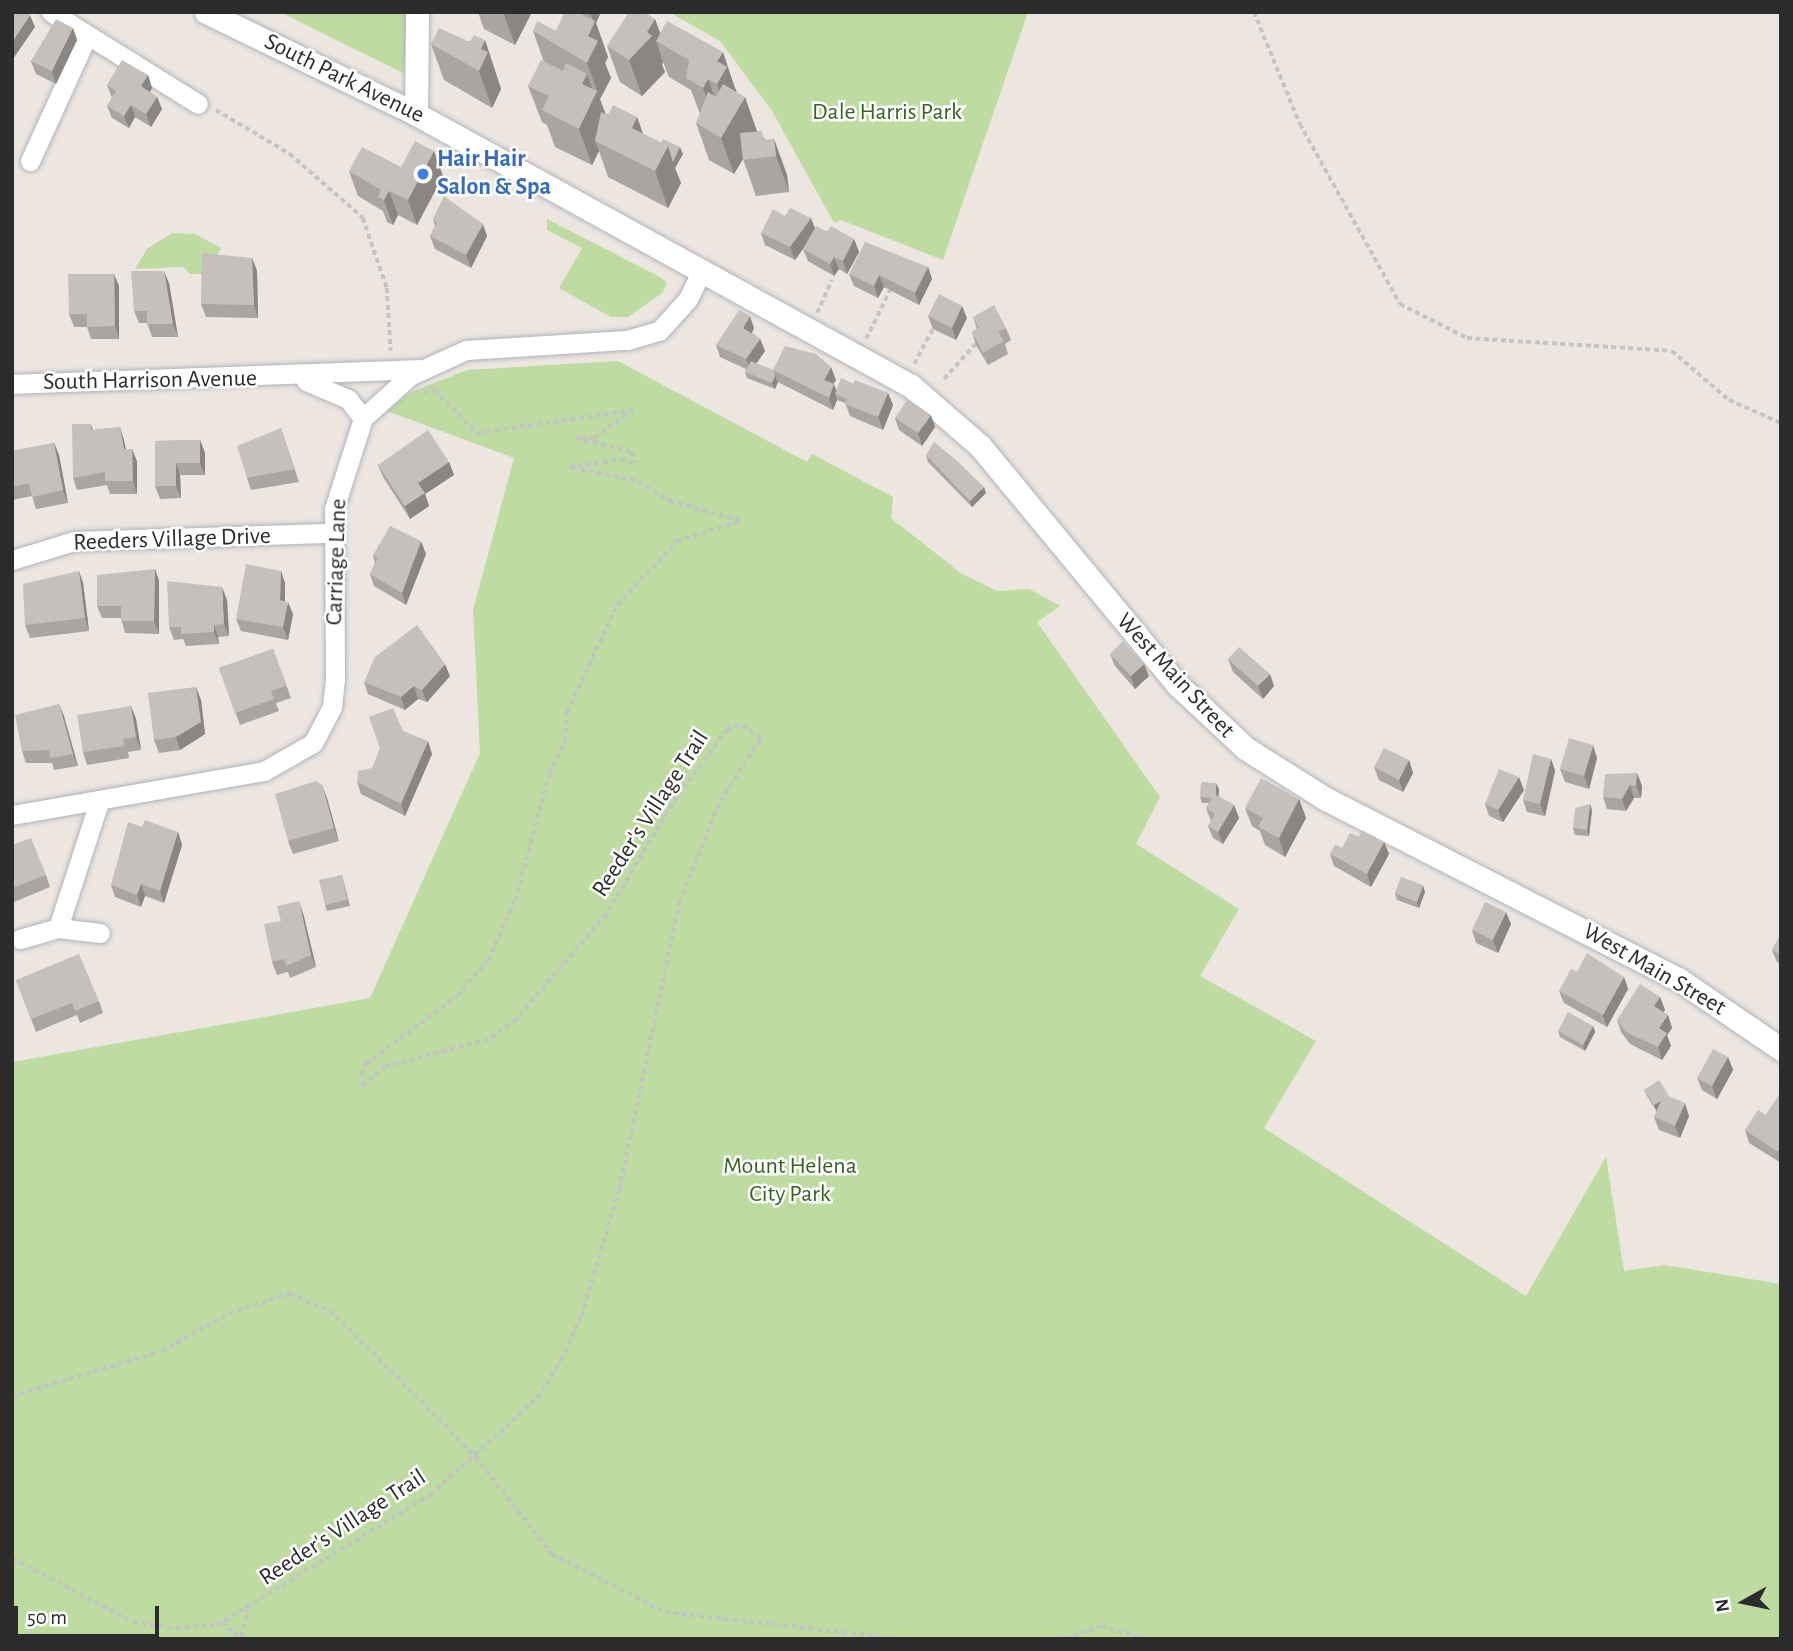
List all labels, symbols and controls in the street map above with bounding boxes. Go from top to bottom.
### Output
street label: South Park Avenue [259,28,429,130]
park label: Dale Harris Park [812,99,962,127]
place label: Hair Hair Salon & Spa [437,146,551,202]
marker: Hair Hair Salon & Spa [415,166,431,182]
street label: South Harrison Avenue [43,365,257,397]
street label: Carriage Lane [320,498,354,626]
street label: Reeders Village Drive [73,522,271,558]
street label: West Main Street [1110,608,1240,744]
street label: Reeder's Village Trail [586,725,716,903]
street label: West Main Street [1577,917,1731,1023]
park label: Mount Helena City Park [723,1153,857,1209]
street label: Reeder's Village Trail [254,1463,432,1593]
north arrow [1709,1567,1779,1637]
scale bar [18,1592,163,1636]
text: N [1712,1597,1733,1613]
text: 50 m [27,1607,67,1628]

